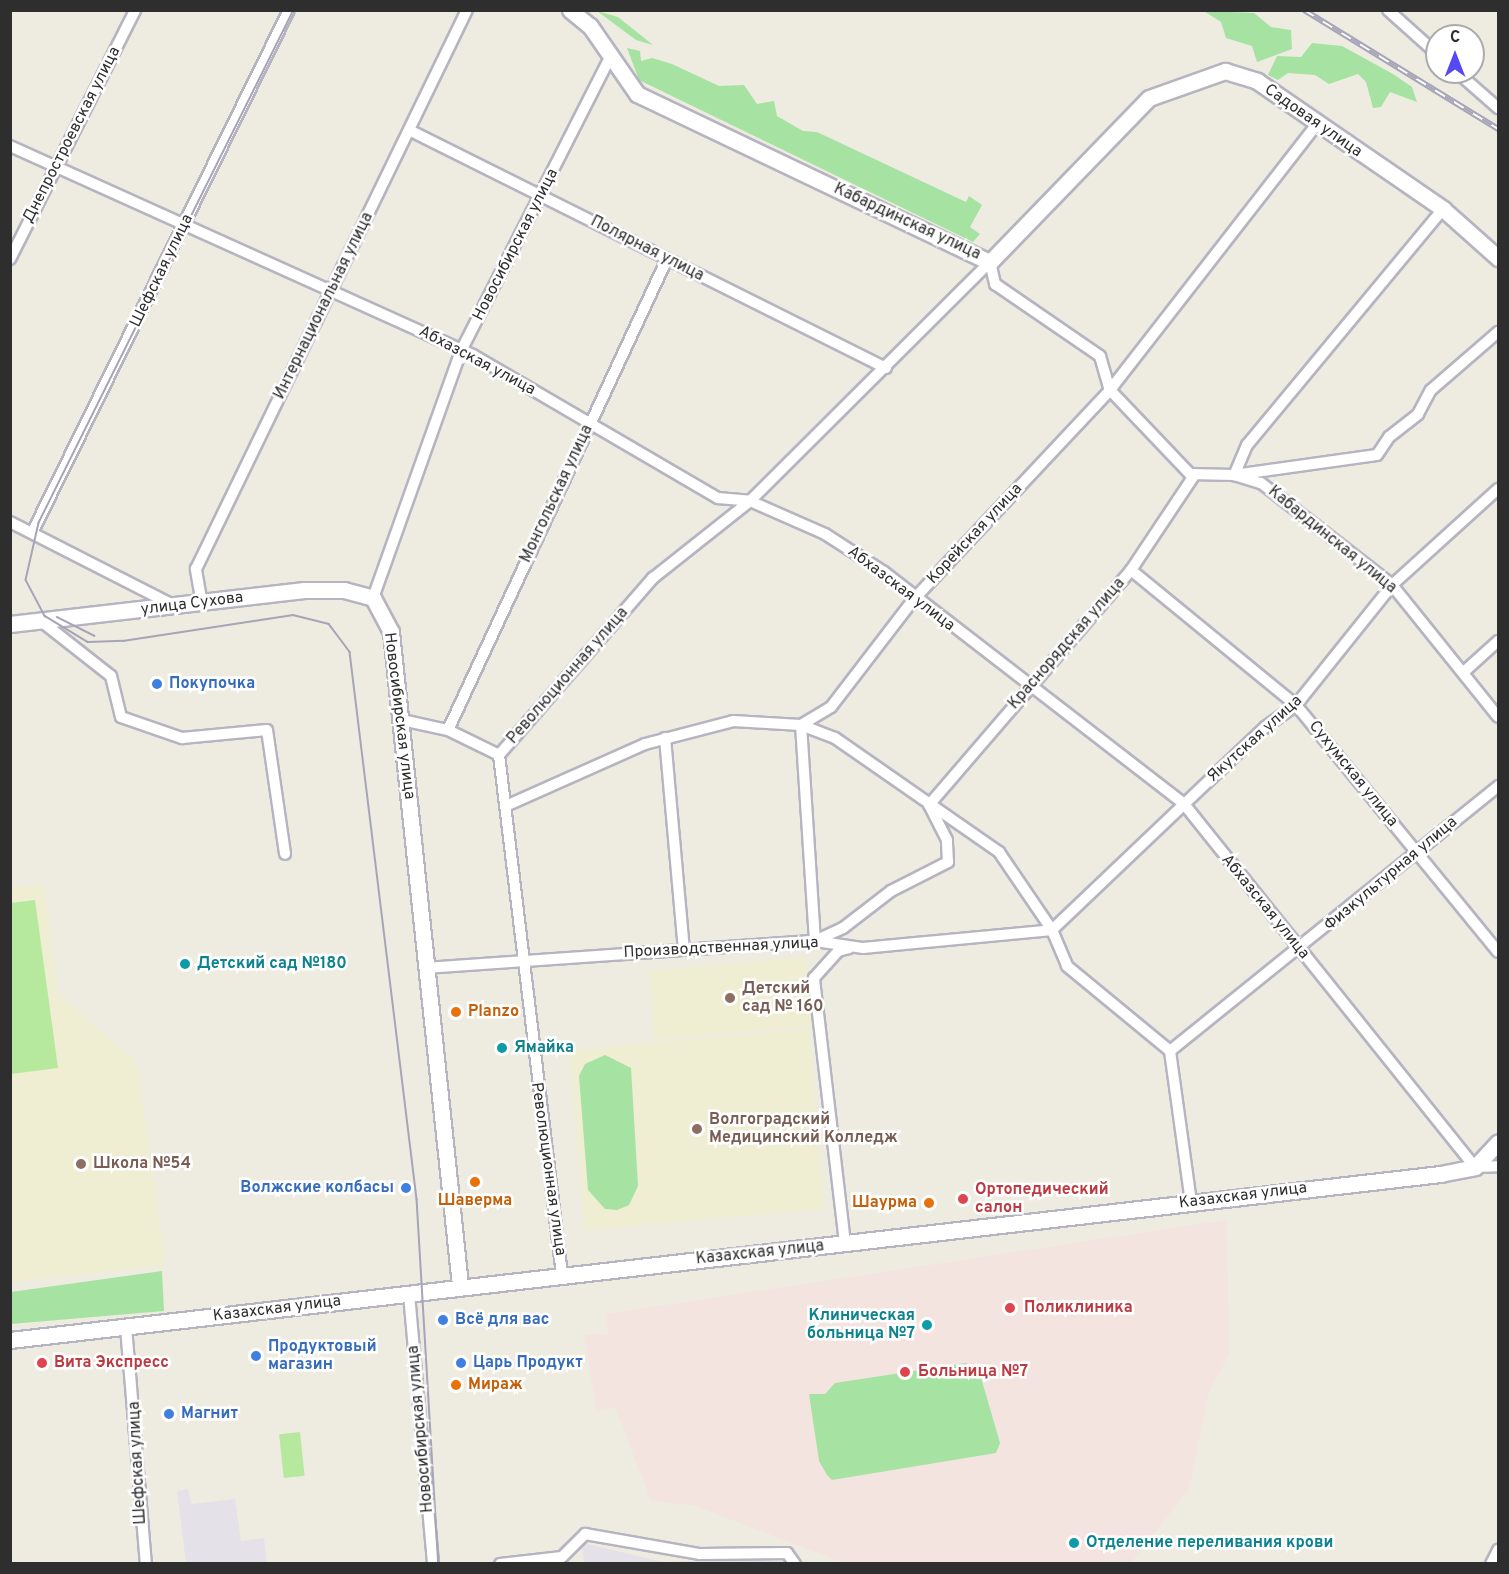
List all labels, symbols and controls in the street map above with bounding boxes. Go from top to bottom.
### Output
north arrow [1425,24,1485,84]
text: С [1450,28,1460,48]
street label: Днепростроевская улица [19,44,125,226]
street label: Садовая улица [1260,80,1366,162]
street label: Новосибирская улица [469,166,563,324]
street label: Кабардинская улица [830,180,984,264]
street label: Интернациональная улица [270,209,378,403]
street label: Шефская улица [126,211,198,331]
street label: Полярная улица [587,212,707,286]
street label: Абхазская улица [415,322,539,400]
street label: Монгольская улица [517,422,597,566]
street label: Корейская улица [923,480,1027,588]
street label: Кабардинская улица [1264,482,1400,598]
street label: Абхазская улица [844,542,958,636]
street label: Краснорядская улица [1005,574,1129,714]
street label: улица Сухова [140,588,244,620]
street label: Революционная улица [503,604,633,748]
street label: Новосибирская улица [379,631,419,801]
place label: Покупочка [169,674,255,694]
marker: Покупочка [150,677,164,691]
street label: Якутская улица [1204,691,1306,787]
street label: Сухумская улица [1304,717,1402,831]
street label: Физкультурная улица [1321,813,1461,935]
street label: Абхазская улица [1217,851,1313,963]
street label: Производственная улица [623,933,819,963]
place label: Детский сад №180 [197,954,347,974]
marker: Детский сад №180 [178,957,192,971]
place label: Детский сад № 160 [742,979,823,1017]
marker: Детский сад № 160 [723,991,737,1005]
place label: Planzo [468,1002,519,1022]
marker: Planzo [449,1005,463,1019]
place label: Ямайка [514,1038,574,1058]
marker: Ямайка [495,1041,509,1055]
street label: Революционная улица [526,1081,570,1257]
place label: Волгоградский Медицинский Колледж [709,1110,898,1148]
marker: Волгоградский Медицинский Колледж [690,1122,704,1136]
place label: Школа №54 [93,1154,191,1174]
marker: Школа №54 [74,1157,88,1171]
marker: Шаверма [468,1175,482,1189]
place label: Волжские колбасы [240,1178,394,1198]
street label: Казахская улица [1178,1179,1308,1213]
place label: Ортопедический салон [975,1180,1109,1218]
marker: Волжские колбасы [399,1181,413,1195]
place label: Шаверма [438,1191,512,1211]
marker: Ортопедический салон [956,1192,970,1206]
place label: Шаурма [852,1193,917,1213]
marker: Шаурма [922,1196,936,1210]
street label: Казахская улица [695,1237,825,1269]
street label: Казахская улица [212,1292,342,1326]
place label: Поликлиника [1024,1298,1133,1318]
marker: Поликлиника [1001,1299,1019,1317]
place label: Клиническая больница №7 [807,1306,915,1344]
place label: Всё для вас [455,1310,549,1330]
marker: Всё для вас [436,1313,450,1327]
marker: Клиническая больница №7 [920,1318,934,1332]
place label: Продуктовый магазин [268,1337,377,1375]
street label: Новосибирская улица [404,1344,438,1514]
marker: Продуктовый магазин [249,1349,263,1363]
place label: Вита Экспресс [54,1353,169,1373]
place label: Царь Продукт [473,1353,583,1373]
marker: Вита Экспресс [35,1356,49,1370]
marker: Царь Продукт [454,1356,468,1370]
place label: Больница №7 [918,1362,1028,1382]
marker: Больница №7 [896,1363,914,1381]
place label: Мираж [468,1375,523,1395]
marker: Мираж [449,1378,463,1392]
street label: Шефская улица [125,1401,151,1525]
place label: Магнит [181,1404,238,1424]
marker: Магнит [162,1407,176,1421]
place label: Отделение переливания крови [1086,1533,1333,1553]
marker: Отделение переливания крови [1067,1536,1081,1550]

